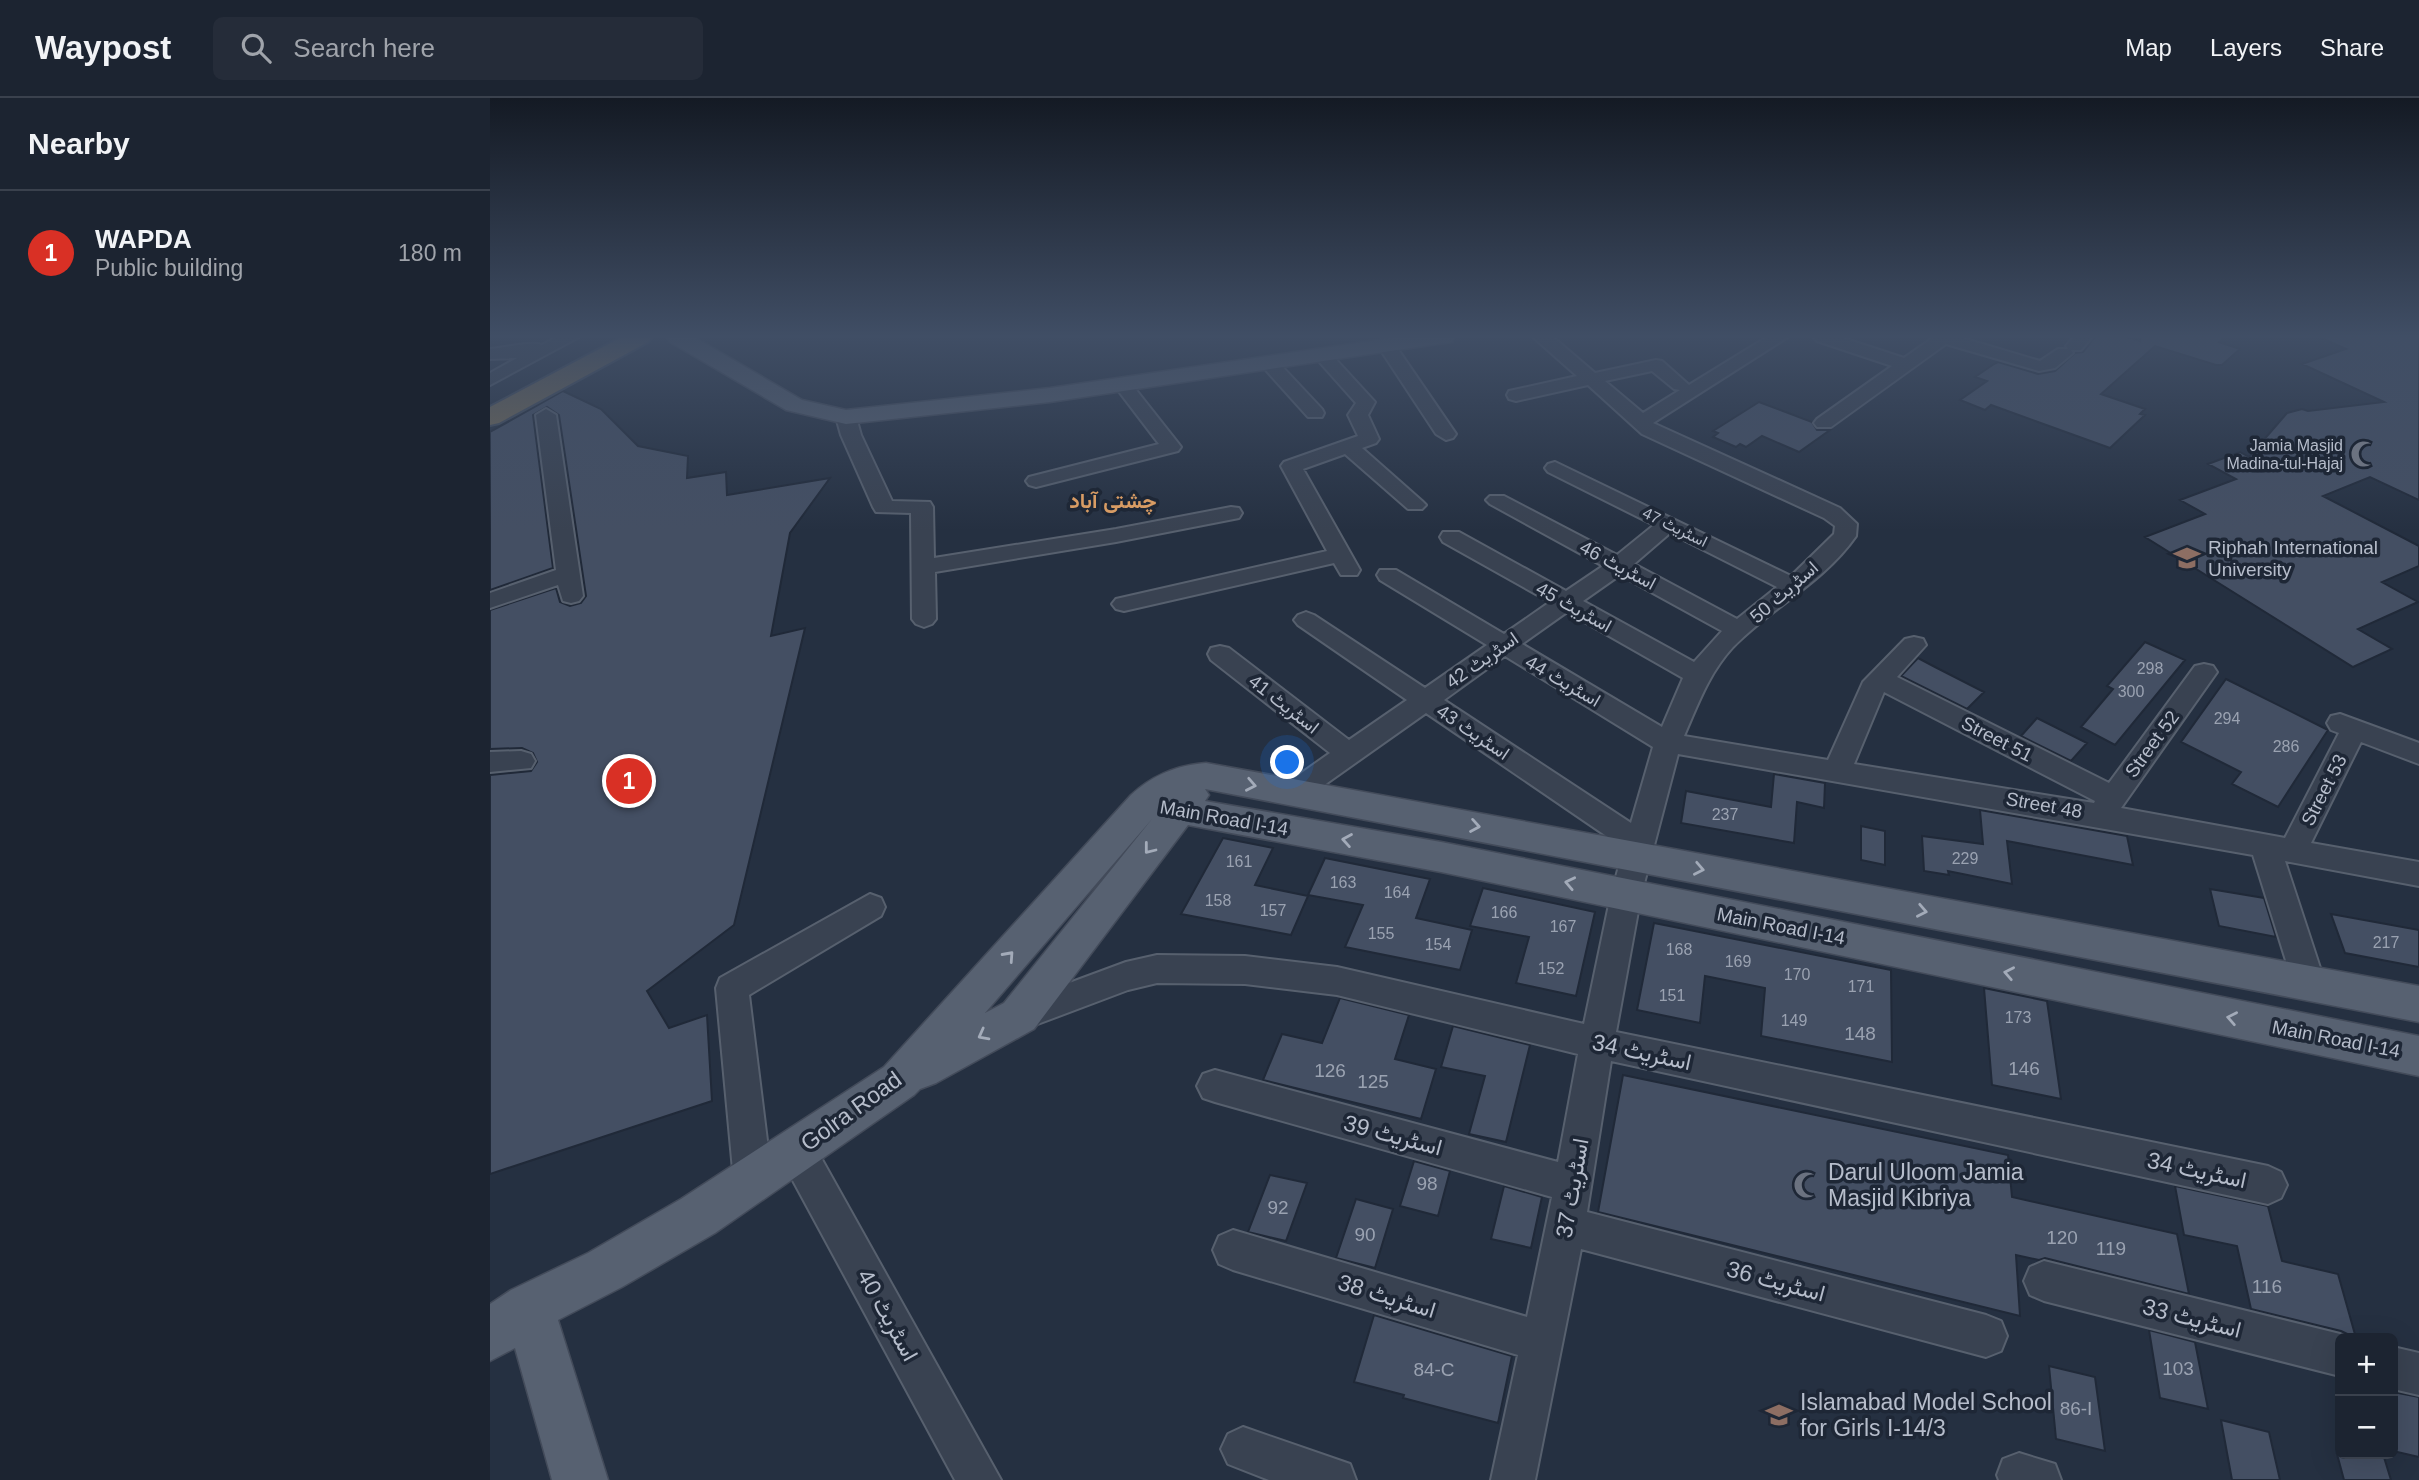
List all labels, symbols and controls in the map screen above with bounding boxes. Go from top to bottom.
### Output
search box [213,17,703,80]
text: Waypost [35,29,171,66]
icon: search [237,29,275,67]
text: Search here [293,33,435,63]
text: Map [2125,34,2172,61]
text: Layers [2210,34,2282,61]
text: Share [2320,34,2384,61]
text: Nearby [28,127,130,160]
text: WAPDA [95,224,192,254]
text: 1 [45,240,57,266]
text: 180 m [398,240,462,266]
text: Public building [95,255,243,281]
place label: Jamia Masjid Madina-tul-Hajaj [2227,437,2343,472]
mosque icon: Jamia Masjid Madina-tul-Hajaj [2349,439,2379,469]
district label: چشتی آباد [1069,489,1157,515]
street label: اسٹریٹ 47 [1639,504,1710,552]
street label: اسٹریٹ 46 [1576,536,1660,595]
place label: Riphah International University [2208,537,2378,580]
school or university icon: Riphah International University [2172,543,2202,573]
street label: اسٹریٹ 50 [1746,557,1823,628]
street label: اسٹریٹ 45 [1532,578,1615,637]
street label: اسٹریٹ 42 [1442,628,1523,693]
street label: اسٹریٹ 44 [1521,651,1604,712]
house number: 298 [2137,660,2163,677]
street label: اسٹریٹ 41 [1244,670,1323,739]
house number: 300 [2118,683,2144,700]
street label: اسٹریٹ 43 [1432,700,1513,765]
street label: Street 52 [2121,707,2183,781]
house number: 294 [2214,710,2240,727]
street label: Street 51 [1958,712,2036,766]
house number: 286 [2273,738,2299,755]
your location [1270,745,1304,779]
street label: Street 53 [2297,751,2351,829]
pin: 1 [606,755,652,807]
one-way arrow [1245,776,1257,791]
street label: Street 48 [2004,788,2084,822]
street label: Main Road I-14 [1158,796,1290,840]
house number: 237 [1712,806,1738,823]
one-way arrow [1469,817,1481,832]
one-way arrow [1341,833,1353,848]
one-way arrow [1145,842,1158,854]
house number: 229 [1952,850,1978,867]
house number: 161 [1226,853,1252,870]
one-way arrow [1693,861,1705,876]
house number: 163 [1330,874,1356,891]
one-way arrow [1564,877,1576,892]
house number: 164 [1384,884,1410,901]
house number: 158 [1205,892,1231,909]
house number: 157 [1260,902,1286,919]
one-way arrow [1916,902,1928,917]
street label: Main Road I-14 [1715,903,1847,949]
house number: 166 [1491,904,1517,921]
house number: 167 [1550,918,1576,935]
house number: 155 [1368,925,1394,942]
house number: 217 [2373,934,2399,951]
house number: 154 [1425,936,1451,953]
house number: 168 [1666,941,1692,958]
one-way arrow [1001,951,1013,964]
house number: 169 [1725,953,1751,970]
house number: 152 [1538,960,1564,977]
house number: 170 [1784,966,1810,983]
one-way arrow [2003,966,2015,981]
house number: 171 [1848,978,1874,995]
house number: 151 [1659,987,1685,1004]
house number: 173 [2005,1009,2031,1026]
house number: 149 [1781,1012,1807,1029]
one-way arrow [2226,1012,2238,1027]
street label: Main Road I-14 [2270,1016,2402,1062]
house number: 148 [1844,1023,1876,1044]
one-way arrow [978,1027,991,1040]
street label: اسٹریٹ 34 [1590,1029,1694,1077]
house number: 146 [2008,1058,2040,1079]
house number: 126 [1314,1060,1346,1081]
street label: Golra Road [796,1066,906,1156]
house number: 125 [1357,1071,1389,1092]
street label: اسٹریٹ 39 [1341,1109,1445,1163]
street label: اسٹریٹ 37 [1550,1136,1596,1240]
street label: اسٹریٹ 34 [2145,1147,2249,1195]
place label: Darul Uloom Jamia Masjid Kibriya [1828,1159,2024,1211]
mosque icon: Darul Uloom Jamia Masjid Kibriya [1792,1170,1822,1200]
house number: 98 [1416,1173,1438,1194]
house number: 92 [1267,1197,1289,1218]
house number: 90 [1354,1224,1376,1245]
house number: 120 [2046,1227,2078,1248]
house number: 119 [2096,1238,2126,1259]
street label: اسٹریٹ 36 [1724,1255,1828,1309]
street label: اسٹریٹ 40 [850,1265,924,1366]
street label: اسٹریٹ 38 [1334,1269,1439,1325]
house number: 116 [2252,1276,2282,1297]
street label: اسٹریٹ 33 [2140,1293,2244,1345]
map controls [2335,1333,2398,1459]
button: + [2335,1333,2398,1396]
house number: 103 [2162,1358,2194,1379]
house number: 84-C [1413,1359,1455,1380]
place label: Islamabad Model School for Girls I-14/3 [1800,1389,2052,1441]
button: − [2335,1396,2398,1459]
house number: 86-I [2060,1398,2092,1419]
school or university icon: Islamabad Model School for Girls I-14/3 [1764,1400,1794,1430]

